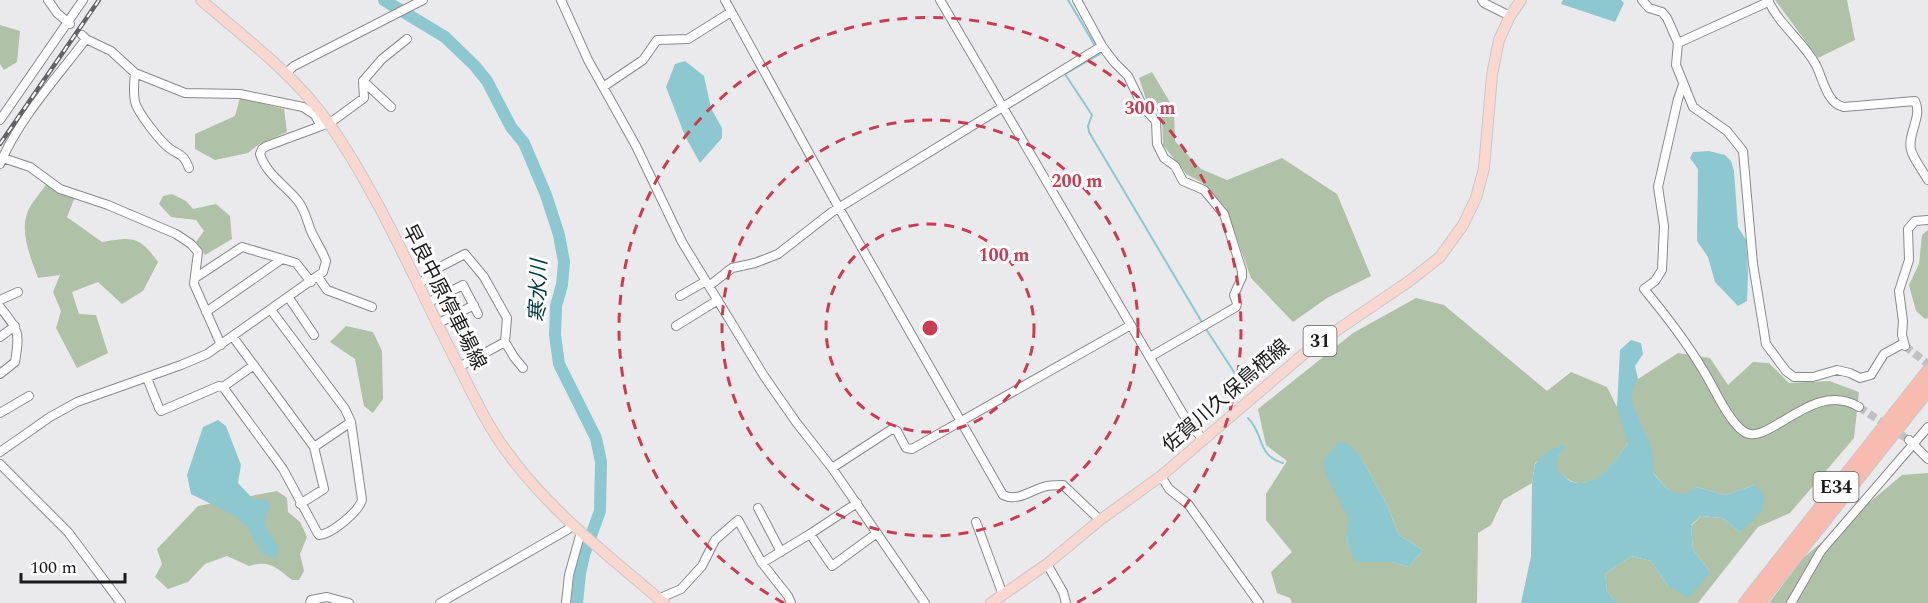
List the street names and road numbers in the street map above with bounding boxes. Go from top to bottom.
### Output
street label: 早良中原停車場線 [394,219,494,375]
road number: 31 [1304,326,1336,356]
street label: 佐賀川久保鳥栖線 [1156,332,1296,460]
road number: E34 [1814,472,1858,502]

